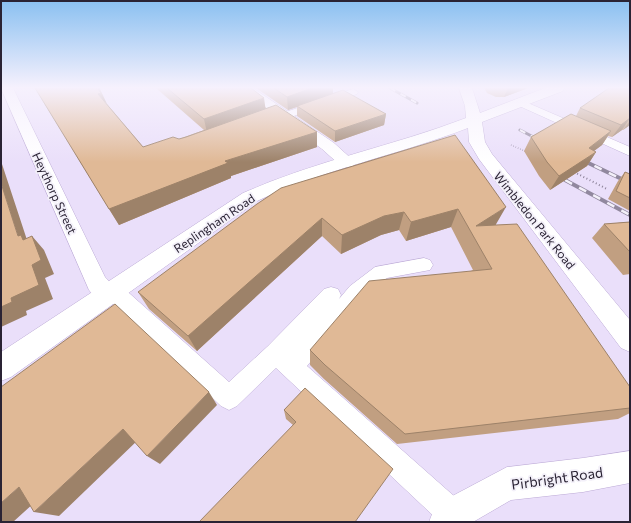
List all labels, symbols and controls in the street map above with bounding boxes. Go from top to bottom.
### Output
street label: Heythorp Street [30,150,80,236]
street label: Wimbledon Park Road [491,169,579,271]
street label: Replingham Road [171,191,257,255]
street label: Pirbright Road [510,463,604,493]

